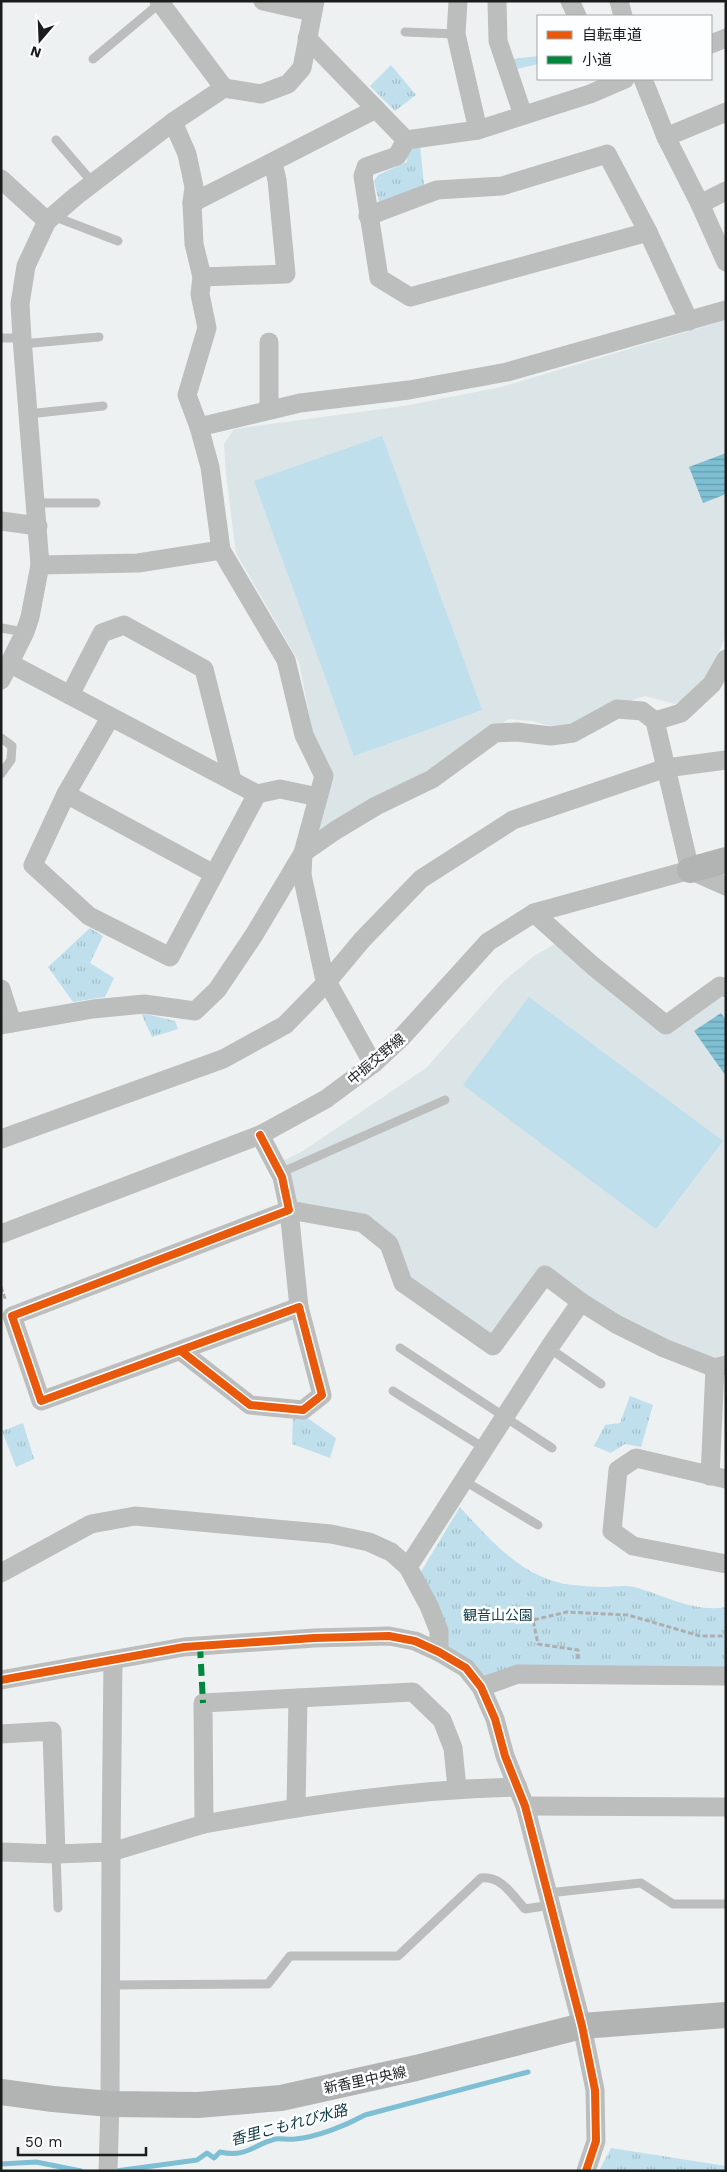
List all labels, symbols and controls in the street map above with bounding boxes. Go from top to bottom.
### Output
north arrow [15,15,65,65]
legend [537,15,712,80]
text: 自転車道 [582,26,642,44]
text: N [28,43,43,62]
text: 小道 [582,51,612,69]
street label: 中振交野線 [344,1030,408,1088]
park label: 観音山公園 [463,1607,533,1623]
street label: 新香里中央線 [322,2063,408,2097]
water label: 香里こもれび水路 [229,2100,351,2149]
scale bar [18,2124,145,2156]
text: 50 m [25,2133,62,2151]

